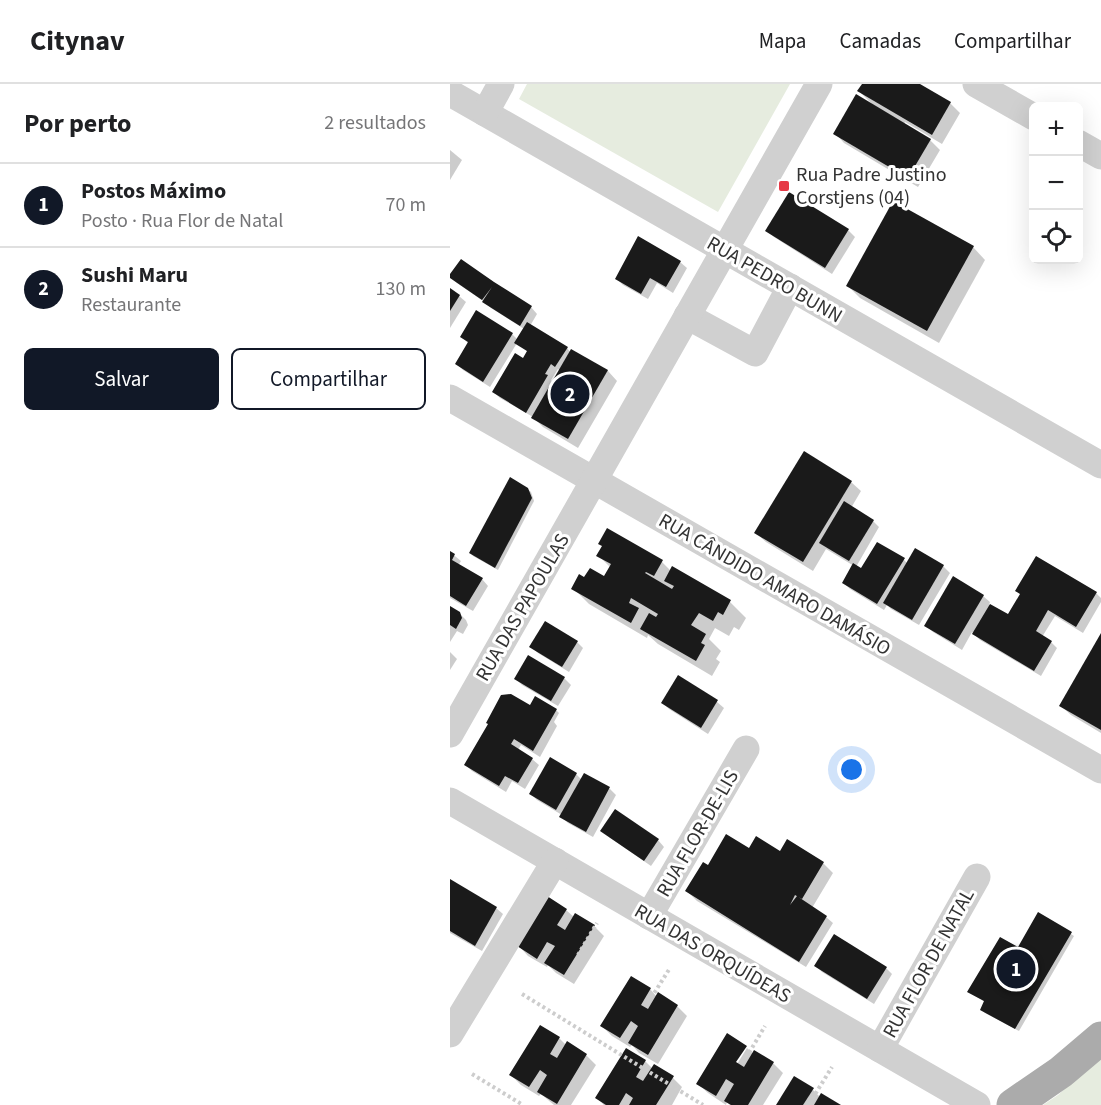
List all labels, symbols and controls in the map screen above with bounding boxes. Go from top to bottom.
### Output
text: Citynav [30,21,125,61]
text: Mapa [759,26,806,56]
text: Camadas [839,26,921,56]
text: Compartilhar [954,26,1071,56]
map controls [1029,102,1083,264]
button: + [1029,102,1083,156]
text: Por perto [24,105,132,142]
text: 2 resultados [324,109,426,137]
button: − [1029,156,1083,210]
place label: Rua Padre Justino Corstjens (04) [796,161,947,212]
text: Postos Máximo [81,175,226,207]
marker: Rua Padre Justino Corstjens (04) [777,179,791,193]
text: 1 [38,191,49,219]
text: 70 m [386,191,426,219]
text: Posto · Rua Flor de Natal [81,207,283,235]
button: locate [1029,210,1083,264]
street label: RUA PEDRO BUNN [702,230,847,330]
text: Sushi Maru [81,259,188,291]
text: 2 [38,275,49,303]
text: 130 m [376,275,426,303]
text: Restaurante [81,291,181,319]
button: Salvar [24,348,219,410]
button: Compartilhar [231,348,426,410]
pin: 2 [550,372,590,416]
street label: RUA CÂNDIDO AMARO DAMÁSIO [653,507,896,663]
street label: RUA DAS PAPOULAS [469,528,577,687]
your location [837,755,866,784]
street label: RUA FLOR-DE-LIS [650,765,746,902]
street label: RUA FLOR DE NATAL [876,884,982,1043]
street label: RUA DAS ORQUÍDEAS [629,898,796,1010]
pin: 1 [996,946,1036,992]

